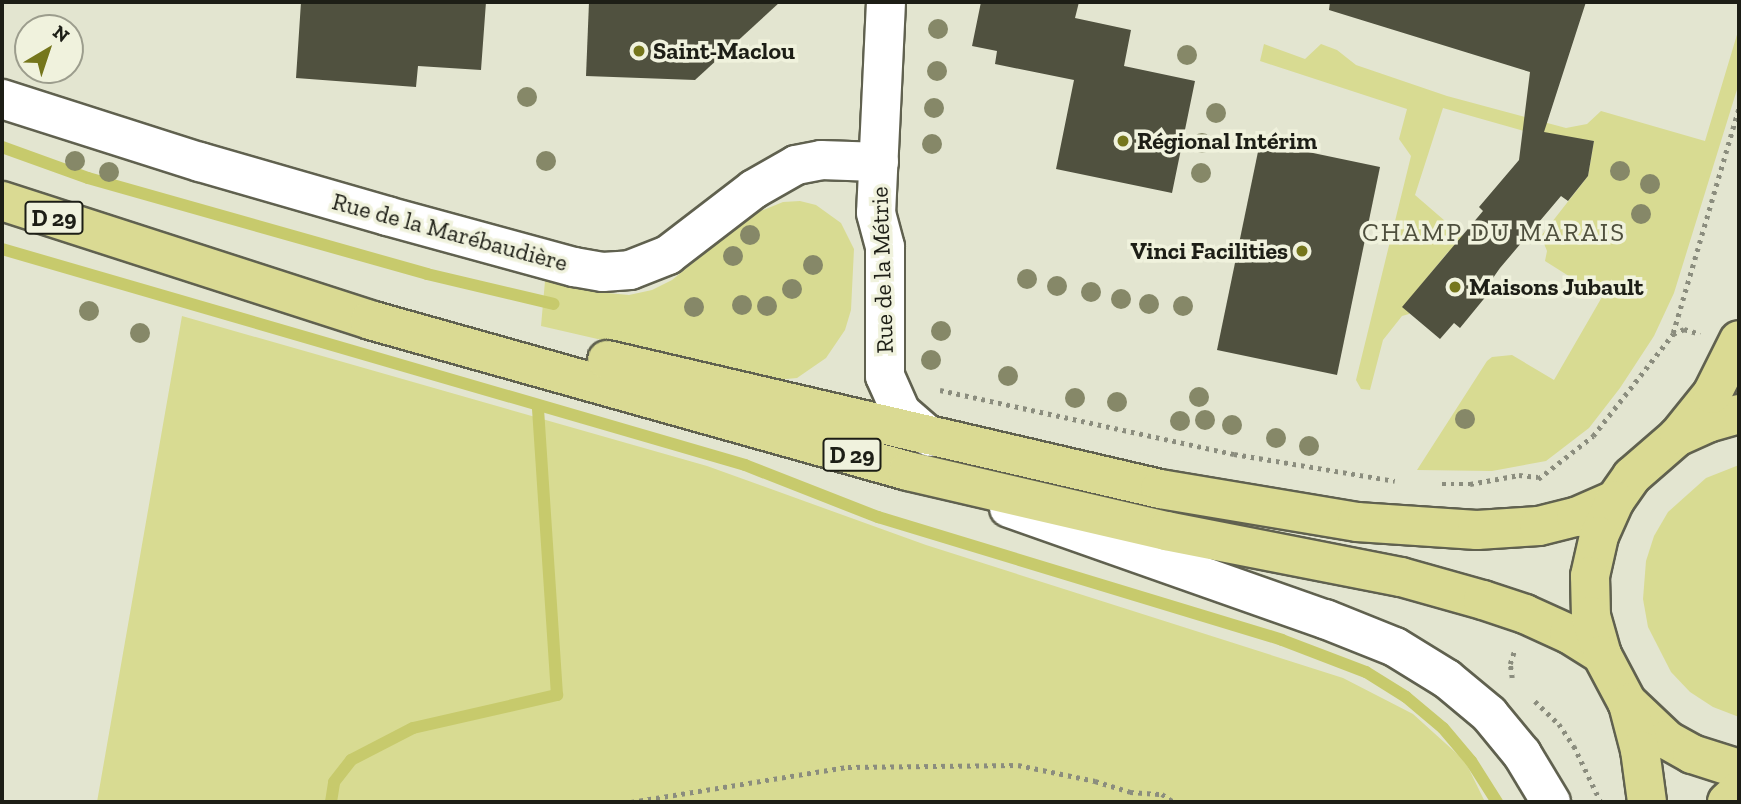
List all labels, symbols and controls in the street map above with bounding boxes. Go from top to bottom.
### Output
north arrow [14,14,84,84]
text: N [48,20,74,47]
place label: Saint-Maclou [653,37,795,65]
marker: Saint-Maclou [631,43,647,59]
place label: Régional Intérim [1137,127,1317,155]
marker: Régional Intérim [1115,133,1131,149]
street label: Rue de la Métrie [865,186,899,354]
street label: Rue de la Marébaudière [329,187,571,277]
road number: D 29 [24,198,84,238]
district label: CHAMP DU MARAIS [1364,217,1624,249]
place label: Vinci Facilities [1131,237,1288,265]
marker: Vinci Facilities [1294,243,1310,259]
place label: Maisons Jubault [1469,273,1644,301]
marker: Maisons Jubault [1447,279,1463,295]
road number: D 29 [822,436,882,475]

